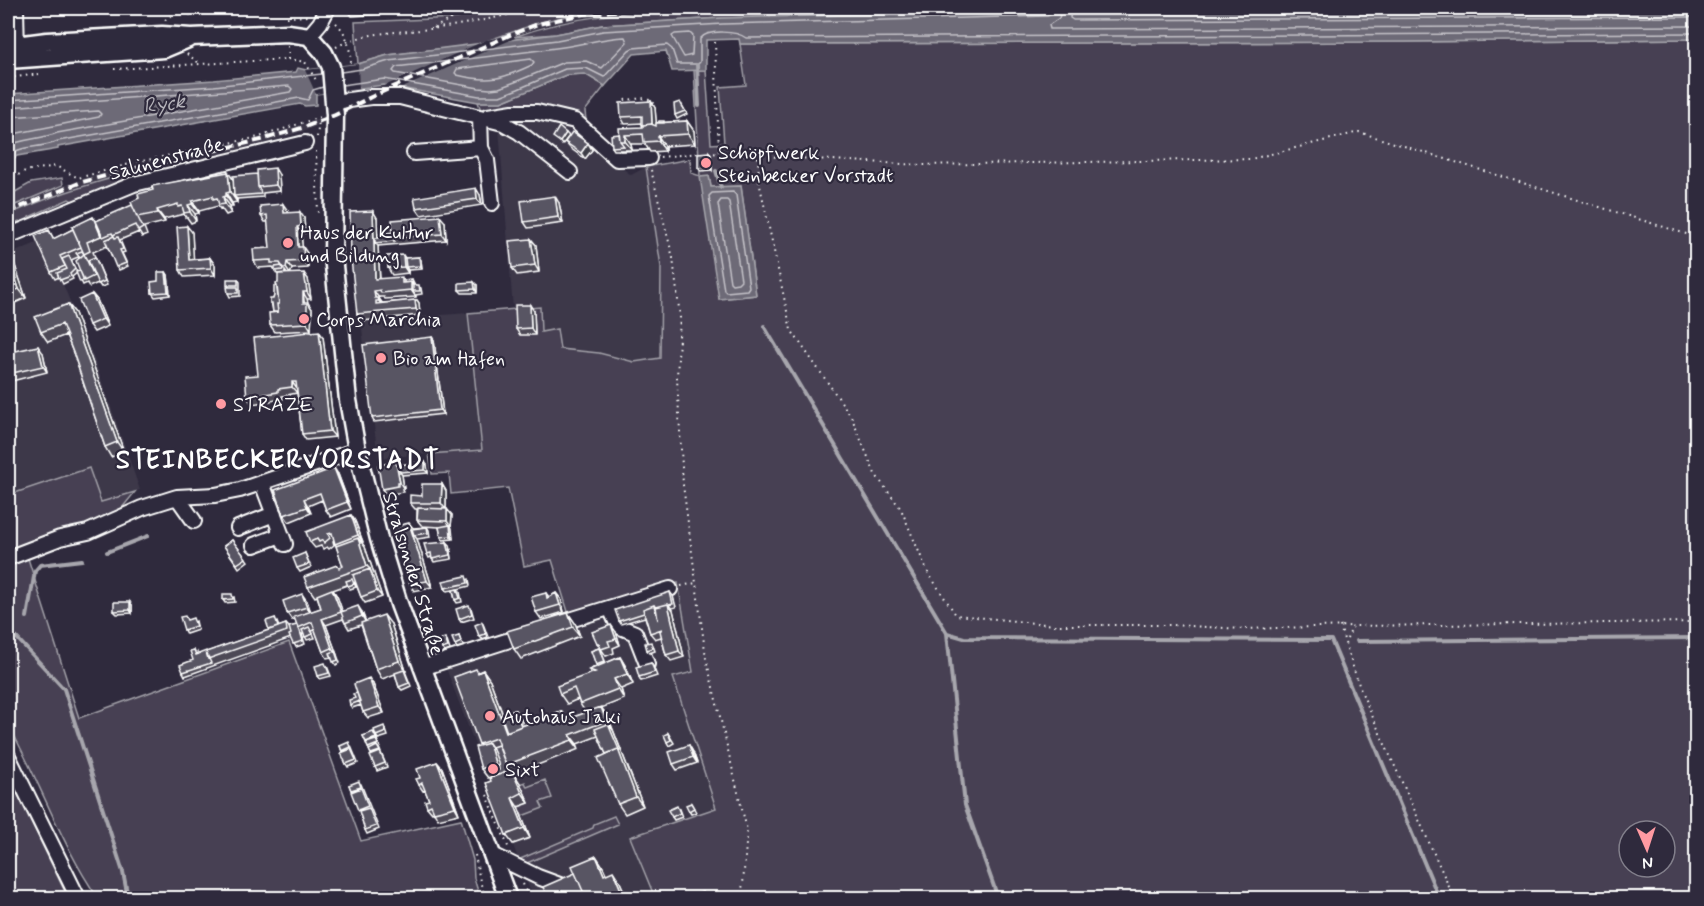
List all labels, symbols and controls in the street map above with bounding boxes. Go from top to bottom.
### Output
water label: Ryck [141,87,188,121]
street label: Salinenstraße [106,131,227,188]
place label: Schöpfwerk Steinbecker Vorstadt [718,140,894,190]
marker: Schöpfwerk Steinbecker Vorstadt [699,156,713,170]
place label: Haus der Kultur und Bildung [300,220,434,270]
marker: Haus der Kultur und Bildung [281,236,295,250]
place label: Corps Marchia [316,307,441,334]
marker: Corps Marchia [297,312,311,326]
place label: Bio am Hafen [393,346,505,373]
marker: Bio am Hafen [374,351,388,365]
place label: STRAZE [233,392,313,419]
marker: STRAZE [214,397,228,411]
district label: STEINBECKERVORSTADT [116,444,440,478]
street label: Stralsunder Straße [375,488,450,659]
place label: Autohaus Jaki [502,704,621,731]
marker: Autohaus Jaki [483,709,497,723]
place label: Sixt [505,757,540,784]
marker: Sixt [486,762,500,776]
north arrow [1617,819,1677,879]
text: N [1642,852,1654,873]

